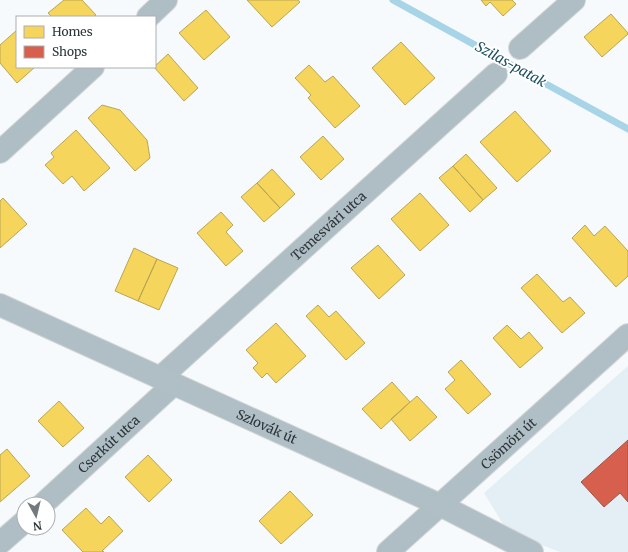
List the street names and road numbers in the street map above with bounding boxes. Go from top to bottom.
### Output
street label: Temesvári utca [288,188,370,264]
street label: Szlovák út [234,406,300,448]
street label: Cserkút utca [74,412,143,477]
street label: Csömöri út [477,414,540,473]

